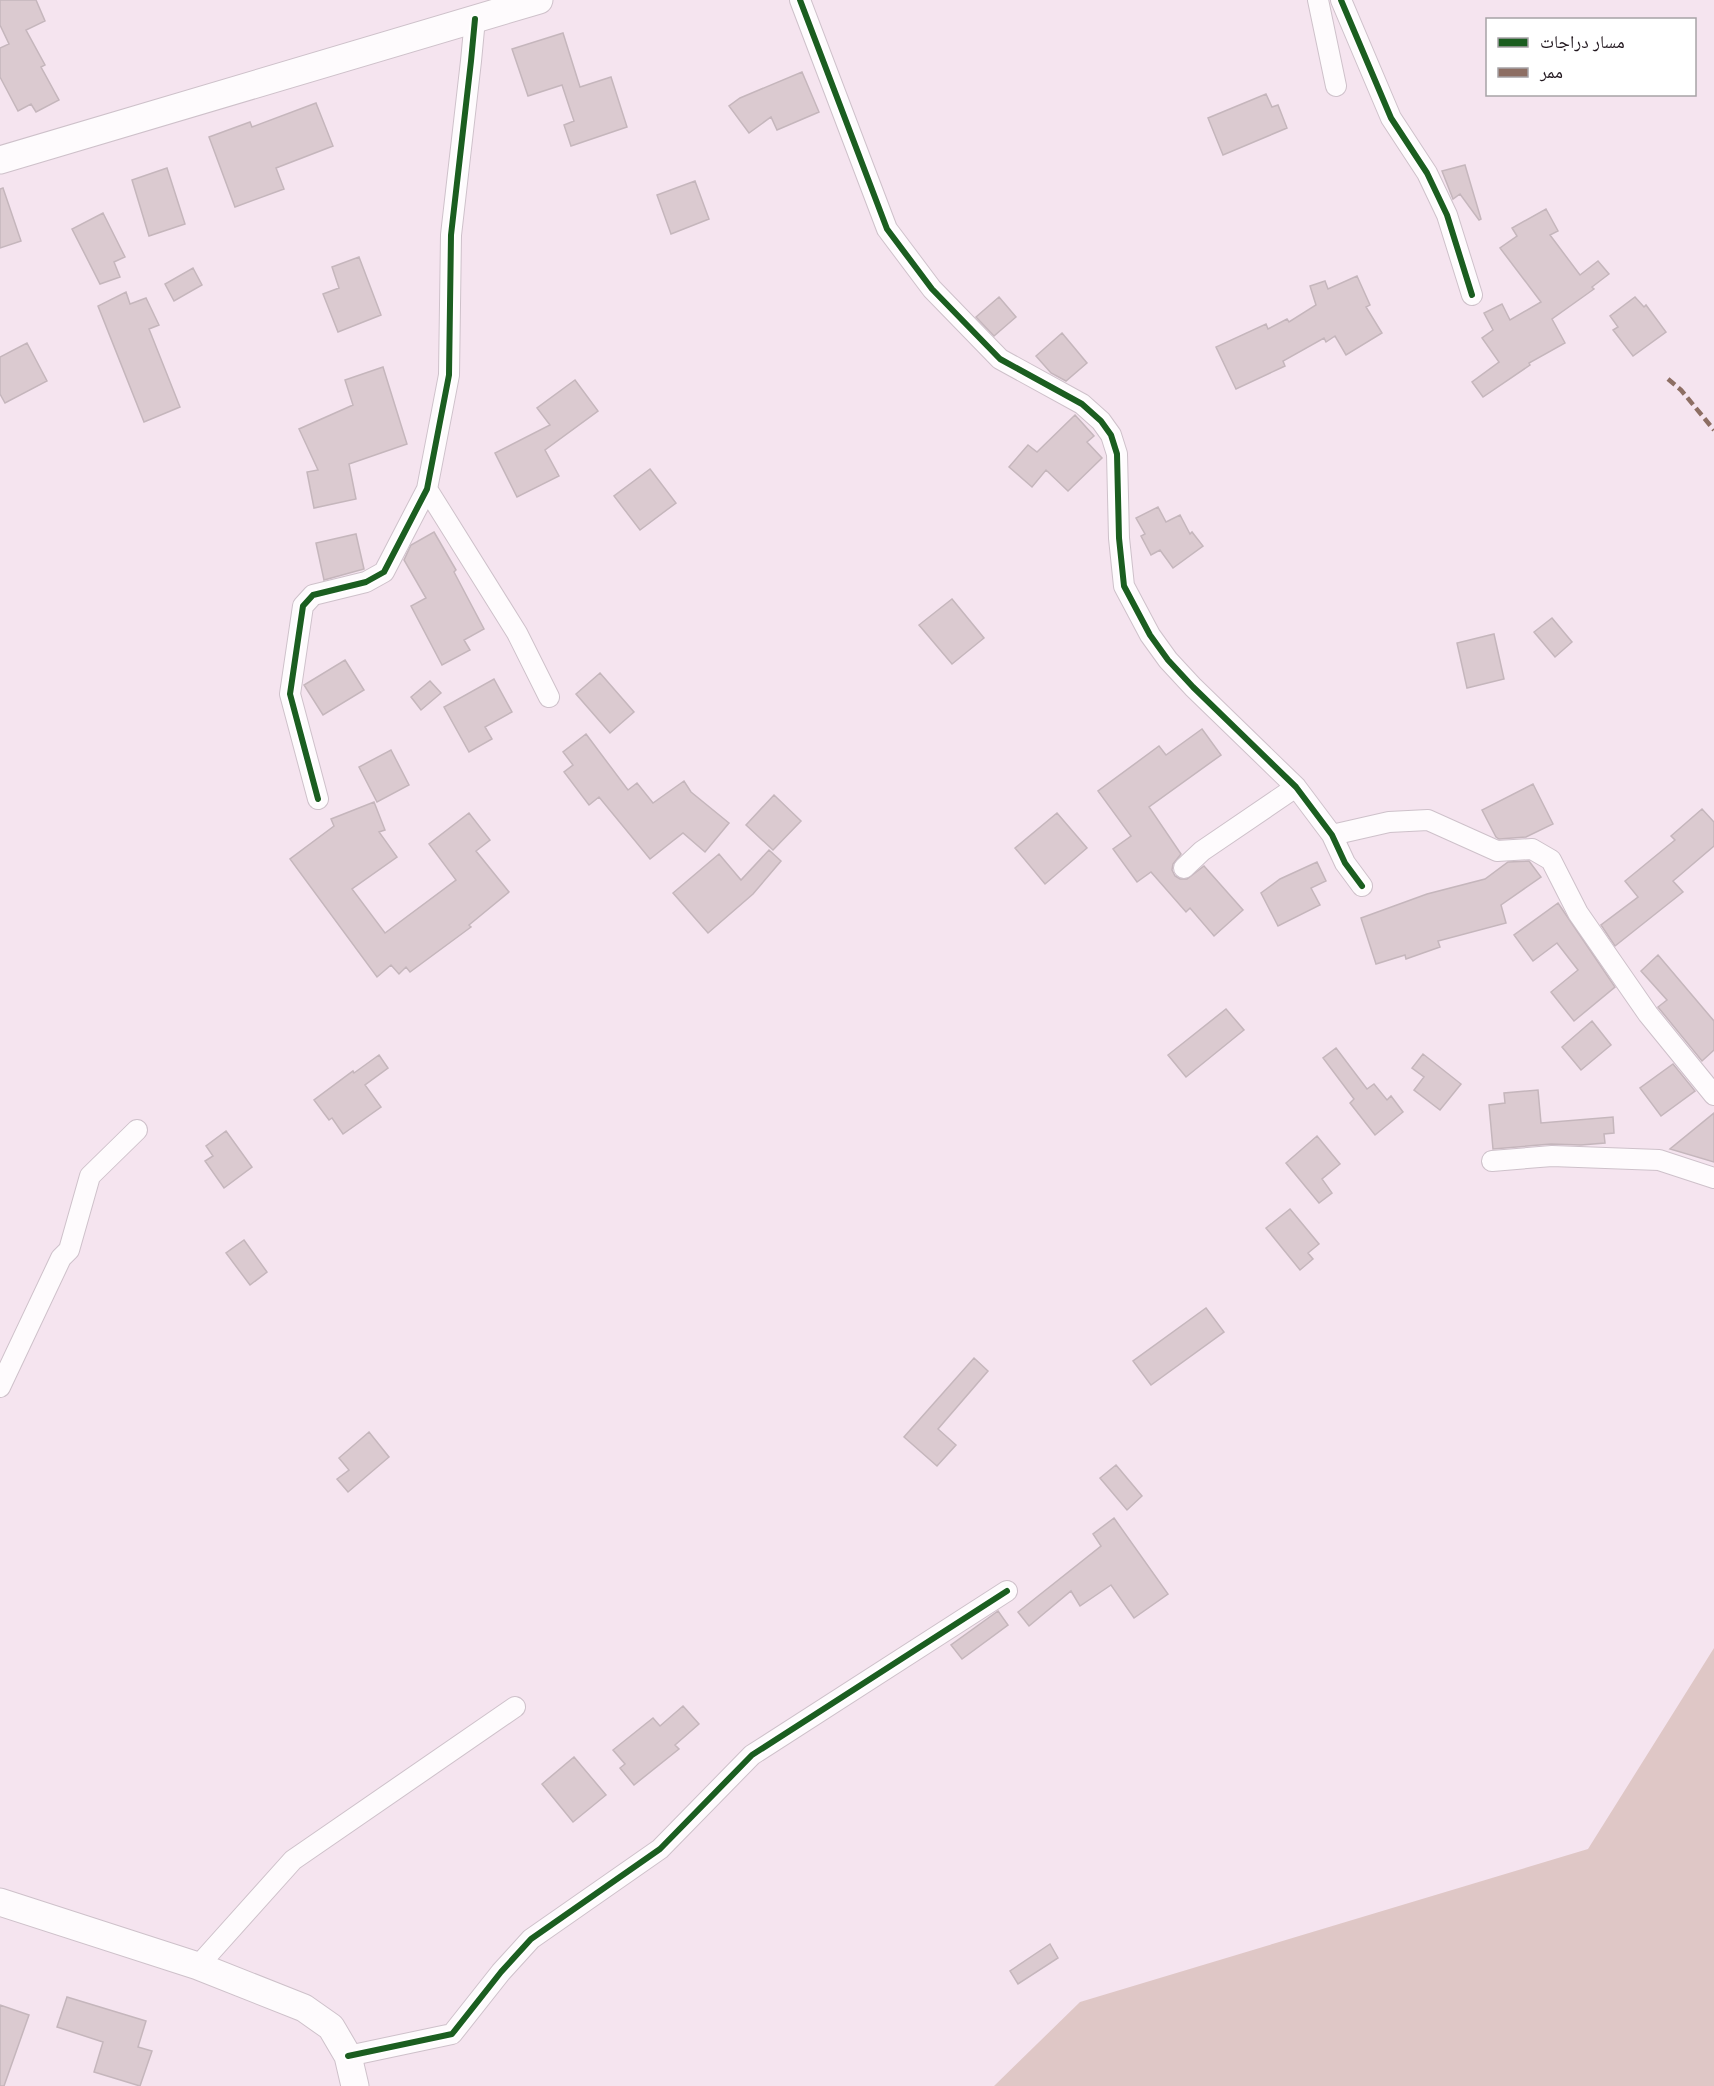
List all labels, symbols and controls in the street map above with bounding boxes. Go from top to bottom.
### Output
legend [1486,18,1696,96]
text: مسار دراجات [1540,31,1625,52]
text: ممر [1539,61,1563,82]

